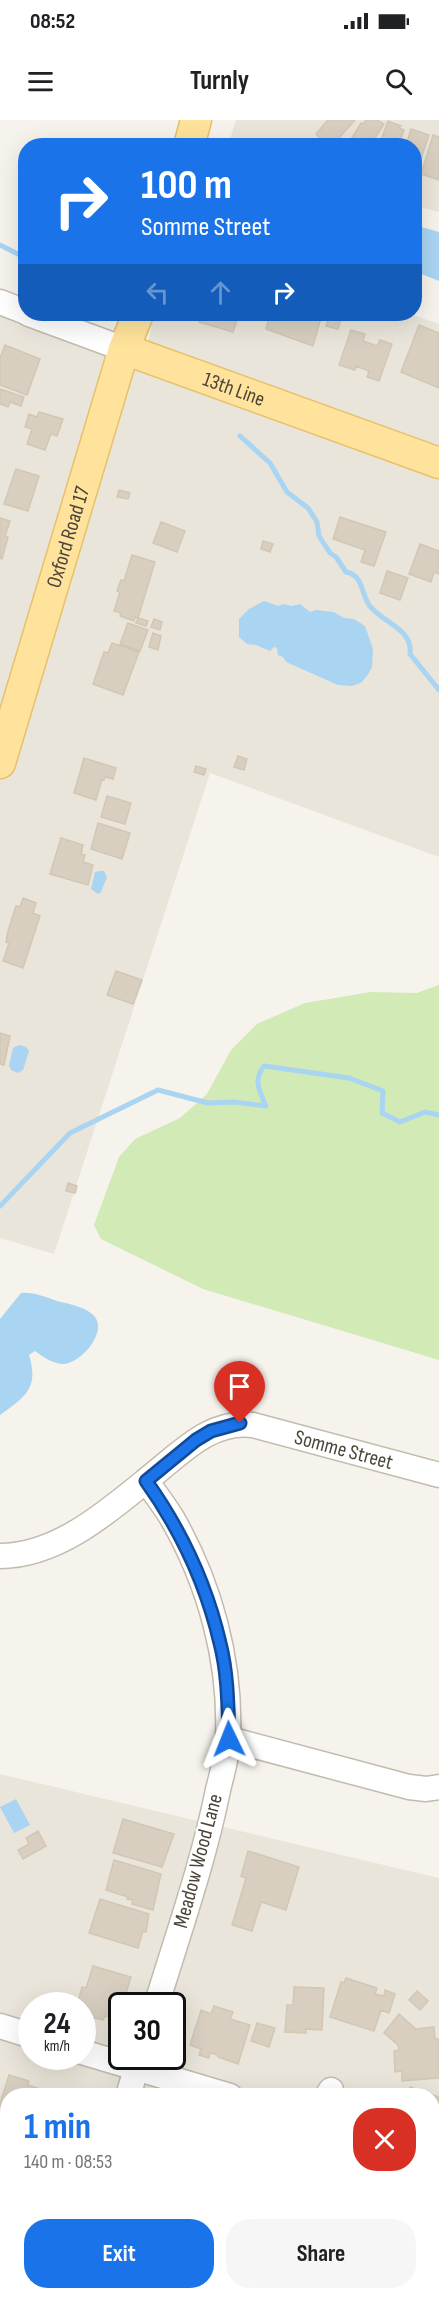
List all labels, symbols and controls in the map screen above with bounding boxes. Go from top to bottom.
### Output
text: 08:52 [30,8,75,35]
icon: menu [24,65,57,98]
text: Turnly [190,65,249,97]
icon: search [382,65,415,98]
text: 100 m [141,160,232,211]
icon: right [42,162,120,240]
text: Somme Street [141,211,271,243]
icon: left [141,276,174,309]
icon: ahead [204,276,237,309]
icon: right [267,276,300,309]
street label: 13th Line [200,366,268,411]
street label: Oxford Road 17 [41,483,95,591]
pin [214,1361,265,1423]
icon: arrive [223,1370,256,1403]
street label: Somme Street [292,1424,396,1475]
position arrow [197,1707,261,1771]
street label: Meadow Wood Lane [168,1791,228,1931]
speed limit sign: 30 [108,1992,186,2070]
text: 24 [44,2006,70,2042]
text: km/h [44,2037,70,2056]
text: 1 min [24,2106,91,2149]
button: close [353,2108,416,2171]
text: 140 m · 08:53 [24,2150,113,2174]
button: Exit [24,2219,214,2288]
button: Share [226,2219,416,2288]

